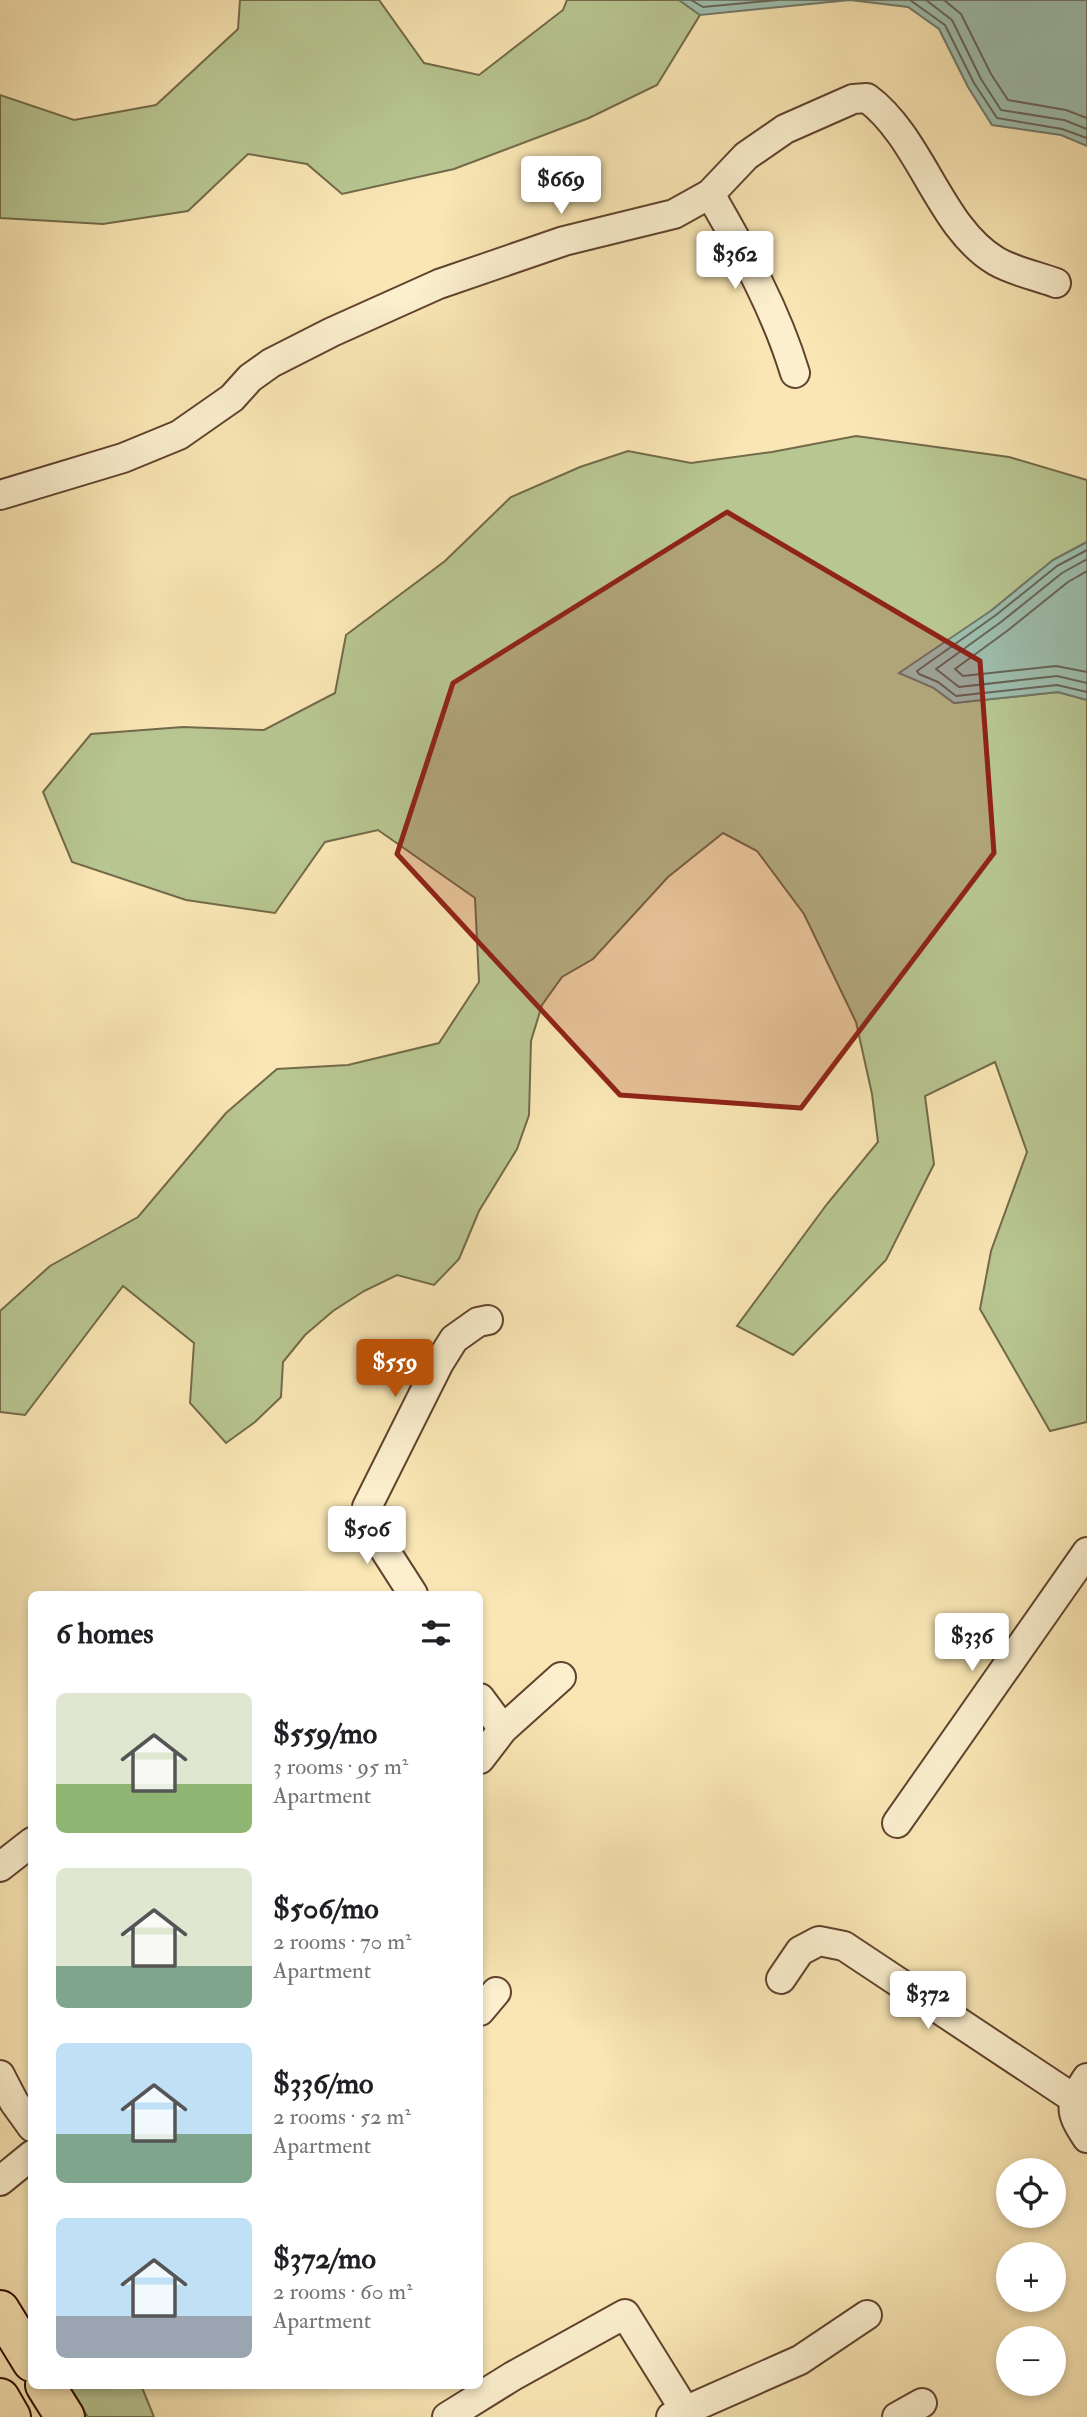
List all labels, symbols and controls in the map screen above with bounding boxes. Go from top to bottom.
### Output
pin: $669 [520,156,602,216]
text: $669 [537,164,585,193]
pin: $362 [694,232,776,291]
text: $362 [712,239,758,268]
pin: $559 [354,1340,436,1399]
text: $559 [372,1347,418,1376]
pin: $506 [326,1506,408,1566]
text: $506 [344,1514,390,1543]
icon: filters [417,1614,455,1652]
pin: $336 [931,1614,1013,1673]
text: 6 homes [56,1615,154,1652]
text: $336 [951,1621,993,1650]
text: $559/mo [273,1715,377,1752]
icon: home [112,1721,196,1805]
text: 3 rooms · 95 m² [273,1752,408,1781]
text: Apartment [273,1781,371,1810]
text: $506/mo [273,1890,379,1927]
icon: home [112,1896,196,1980]
text: 2 rooms · 70 m² [273,1927,412,1956]
text: Apartment [273,1956,371,1985]
pin: $372 [887,1972,969,2031]
text: $372 [906,1979,950,2008]
text: $336/mo [273,2065,374,2102]
icon: home [112,2071,196,2155]
text: 2 rooms · 52 m² [273,2102,411,2131]
text: Apartment [273,2131,371,2160]
map controls [996,2158,1066,2396]
button: locate [996,2158,1066,2228]
text: $372/mo [273,2240,376,2277]
button: + [996,2242,1066,2312]
icon: home [112,2246,196,2330]
text: 2 rooms · 60 m² [273,2277,413,2306]
text: Apartment [273,2306,371,2335]
button: − [996,2326,1066,2396]

